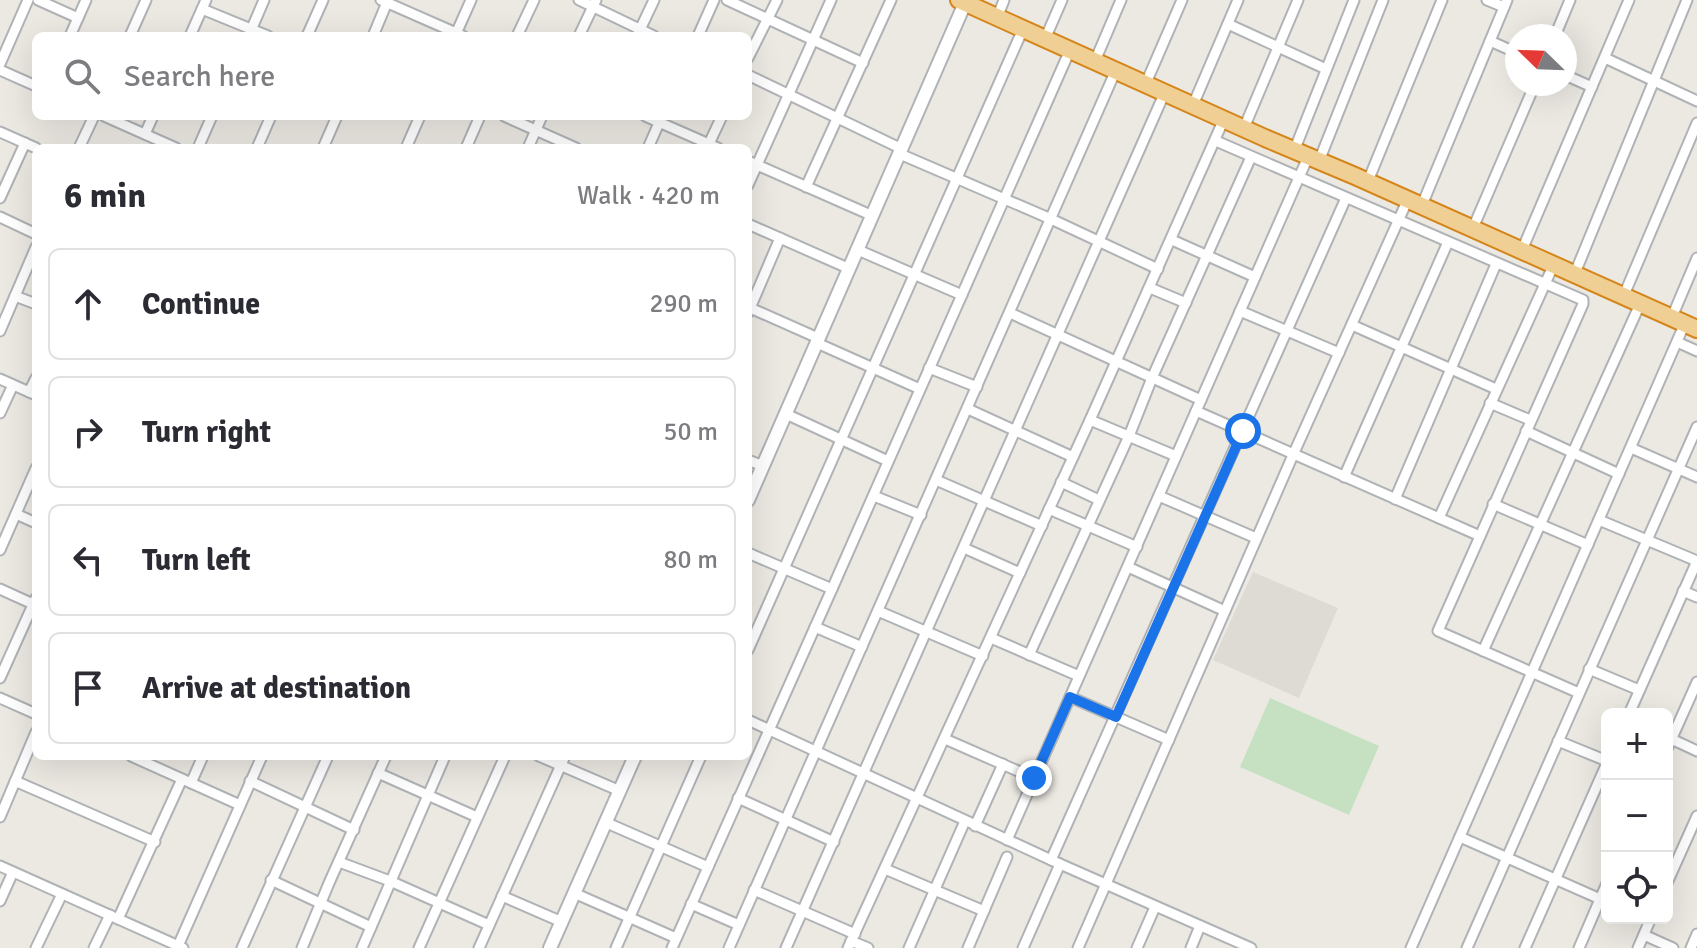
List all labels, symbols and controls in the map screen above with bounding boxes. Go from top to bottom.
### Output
north arrow [1505,24,1577,96]
search box [32,32,752,120]
icon: search [60,54,104,98]
text: Search here [124,58,275,95]
text: 6 min [64,175,146,217]
text: Walk · 420 m [577,180,720,212]
icon: ahead [66,282,110,326]
text: Continue [142,286,260,323]
text: 290 m [649,288,718,320]
icon: right [66,410,110,454]
route start [1225,413,1261,449]
text: Turn right [142,414,271,451]
text: 50 m [663,416,718,448]
icon: left [66,538,110,582]
text: Turn left [142,542,251,579]
text: 80 m [663,544,718,576]
icon: arrive [66,666,110,710]
text: Arrive at destination [142,670,411,707]
map controls [1601,708,1673,924]
button: + [1601,708,1673,780]
route end [1016,760,1052,796]
button: − [1601,780,1673,852]
button: locate [1601,852,1673,924]

